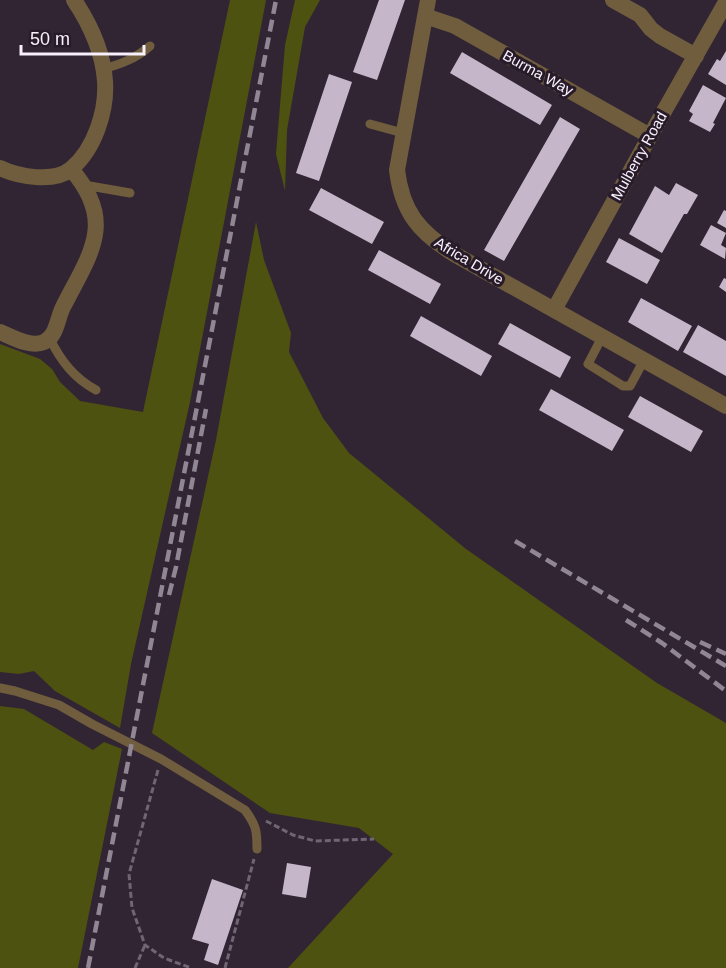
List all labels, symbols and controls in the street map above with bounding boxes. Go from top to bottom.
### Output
scale bar [21,18,144,56]
text: 50 m [30,29,70,49]
street label: Burma Way [500,46,577,99]
street label: Mulberry Road [607,109,670,203]
street label: Africa Drive [432,233,507,288]

